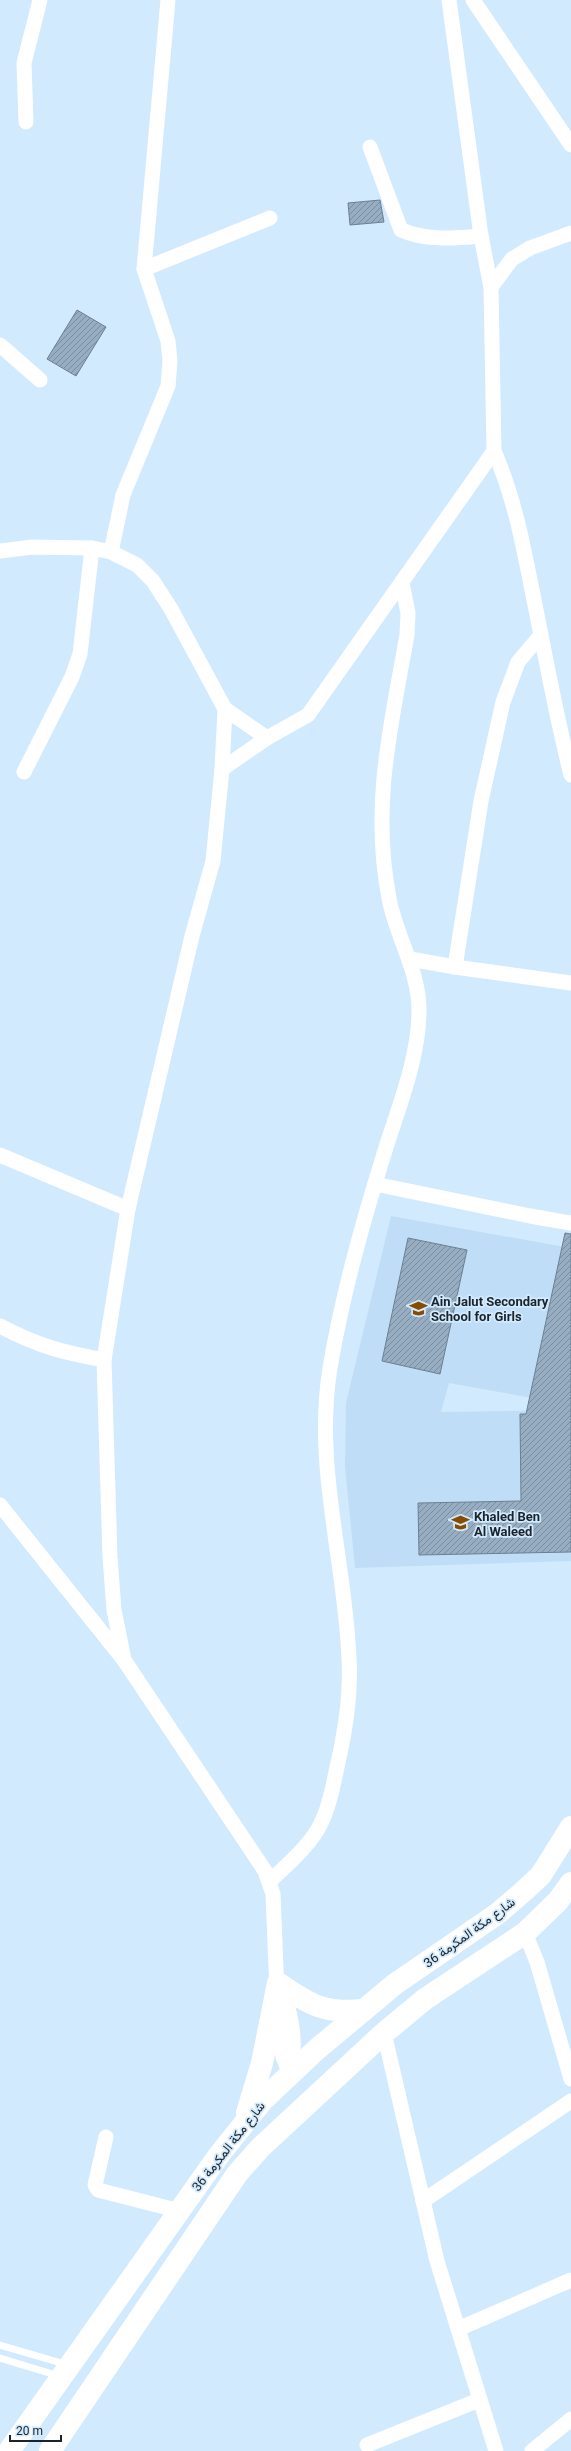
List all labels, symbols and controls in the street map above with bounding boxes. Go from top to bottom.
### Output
place label: Ain Jalut Secondary School for Girls [431,1294,549,1324]
school or university icon: Ain Jalut Secondary School for Girls [408,1298,428,1318]
place label: Khaled Ben Al Waleed [474,1509,540,1539]
school or university icon: Khaled Ben Al Waleed [451,1513,471,1533]
street label: شارع مكة المكرمة 36 [421,1894,519,1972]
street label: شارع مكة المكرمة 36 [189,2099,270,2195]
scale bar [10,2417,61,2443]
text: 20 m [16,2424,43,2438]

